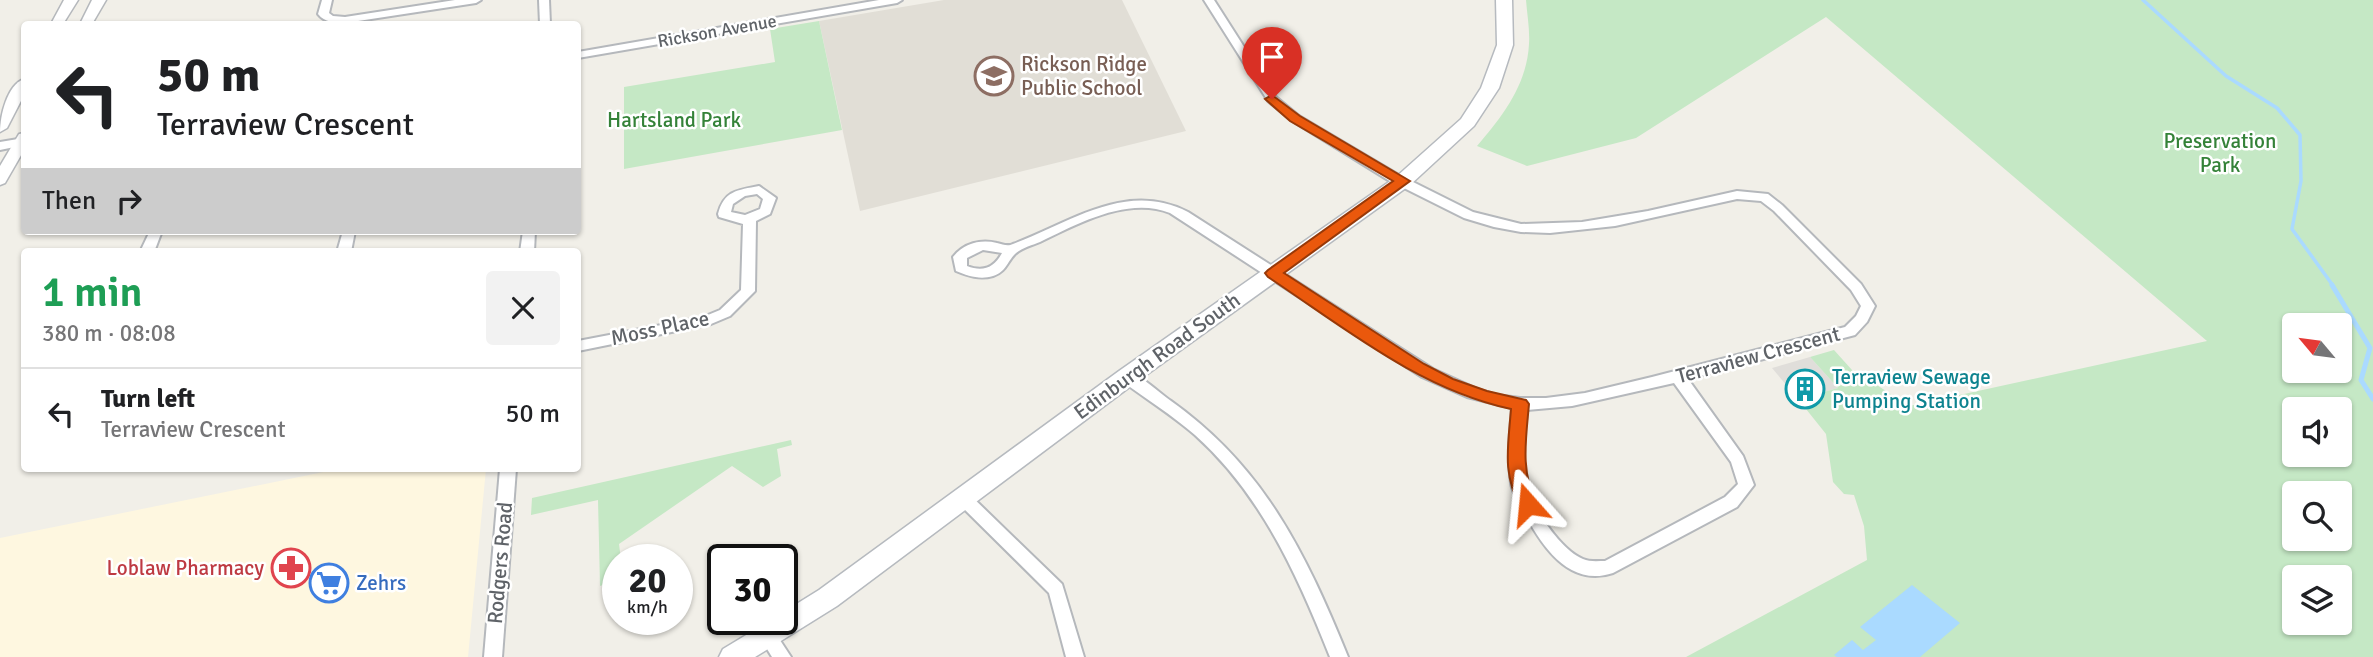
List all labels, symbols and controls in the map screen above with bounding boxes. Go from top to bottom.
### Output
street label: Rickson Avenue [656,10,778,52]
pin [1242,27,1302,99]
icon: arrive [1253,38,1291,76]
text: 50 m [157,45,260,105]
icon: left [42,49,133,140]
place label: Rickson Ridge Public School [1021,51,1147,101]
school or university icon: Rickson Ridge Public School [973,55,1015,97]
text: Terraview Crescent [157,105,414,144]
park label: Hartsland Park [607,107,741,133]
park label: Preservation Park [2164,128,2277,178]
icon: right [110,182,148,220]
text: Then [42,185,96,217]
text: 1 min [42,267,143,318]
button: close [486,271,560,345]
street label: Edinburgh Road South [1069,287,1245,425]
street label: Moss Place [608,305,712,351]
north arrow [2282,313,2352,383]
map controls [2282,313,2352,635]
text: 380 m · 08:08 [42,319,176,348]
street label: Terraview Crescent [1673,321,1843,389]
place label: Terraview Sewage Pumping Station [1832,364,1991,414]
building icon: Terraview Sewage Pumping Station [1784,368,1826,410]
text: Turn left [101,383,195,415]
icon: left [42,395,80,433]
button: sound [2282,397,2352,467]
text: 50 m [505,398,560,430]
text: Terraview Crescent [101,415,286,444]
position arrow [1491,467,1565,541]
button: search [2282,481,2352,551]
street label: Rodgers Road [482,501,518,625]
speed limit sign: 30 [707,544,798,635]
pharmacy icon: Loblaw Pharmacy [270,547,312,589]
place label: Loblaw Pharmacy [106,555,264,581]
text: 20 [629,559,666,602]
supermarket icon: Zehrs [308,562,350,604]
button: layers [2282,565,2352,635]
place label: Zehrs [356,570,406,596]
text: km/h [627,596,668,618]

